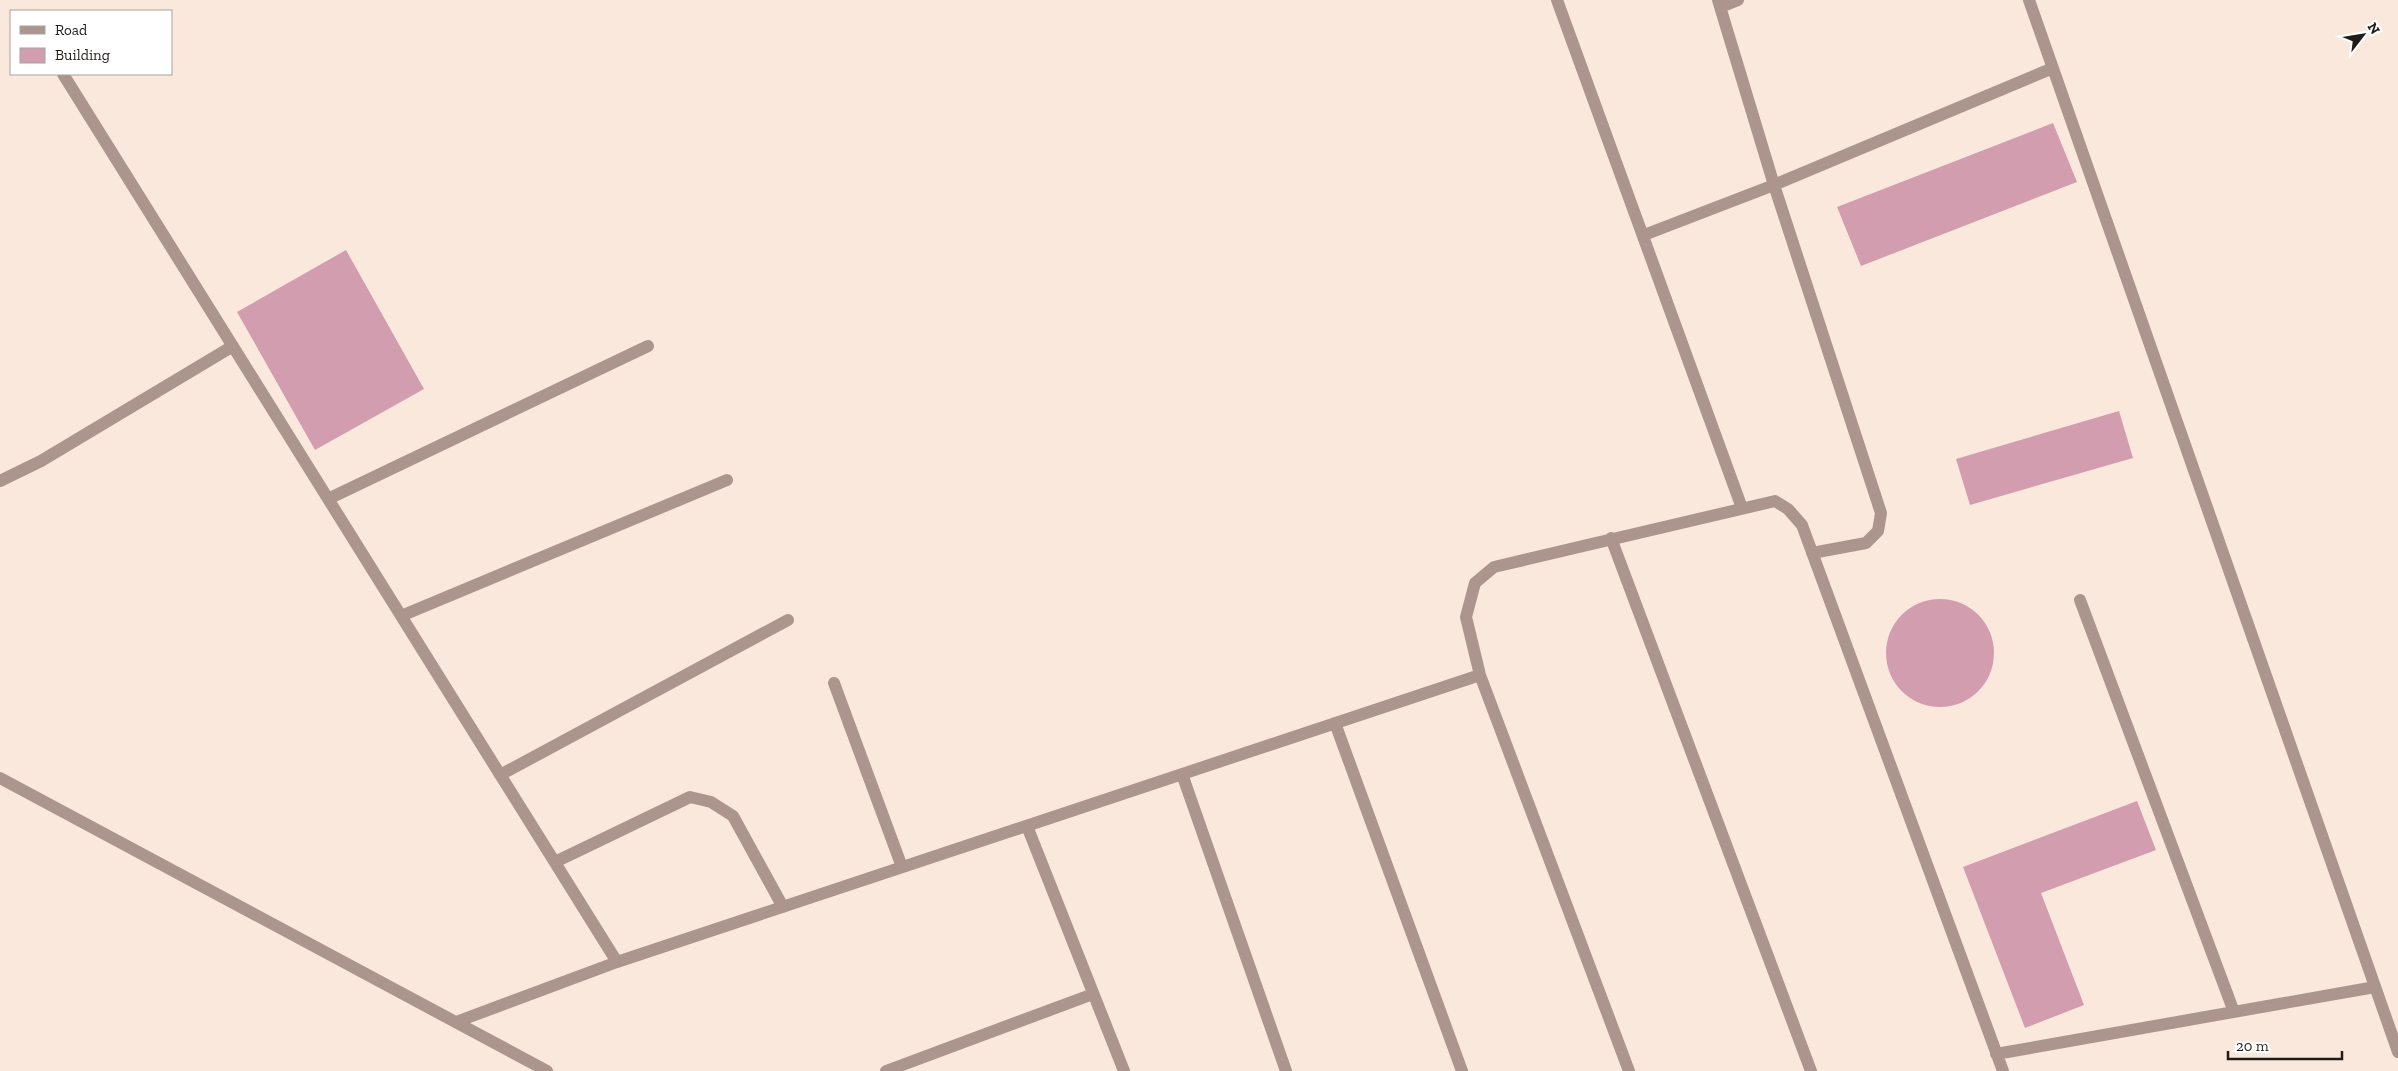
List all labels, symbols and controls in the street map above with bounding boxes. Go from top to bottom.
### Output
legend [10,10,172,75]
north arrow [2338,10,2388,60]
text: N [2364,20,2384,38]
text: Road [55,21,88,39]
text: Building [55,46,110,64]
scale bar [2228,1028,2342,1060]
text: 20 m [2236,1037,2269,1055]

